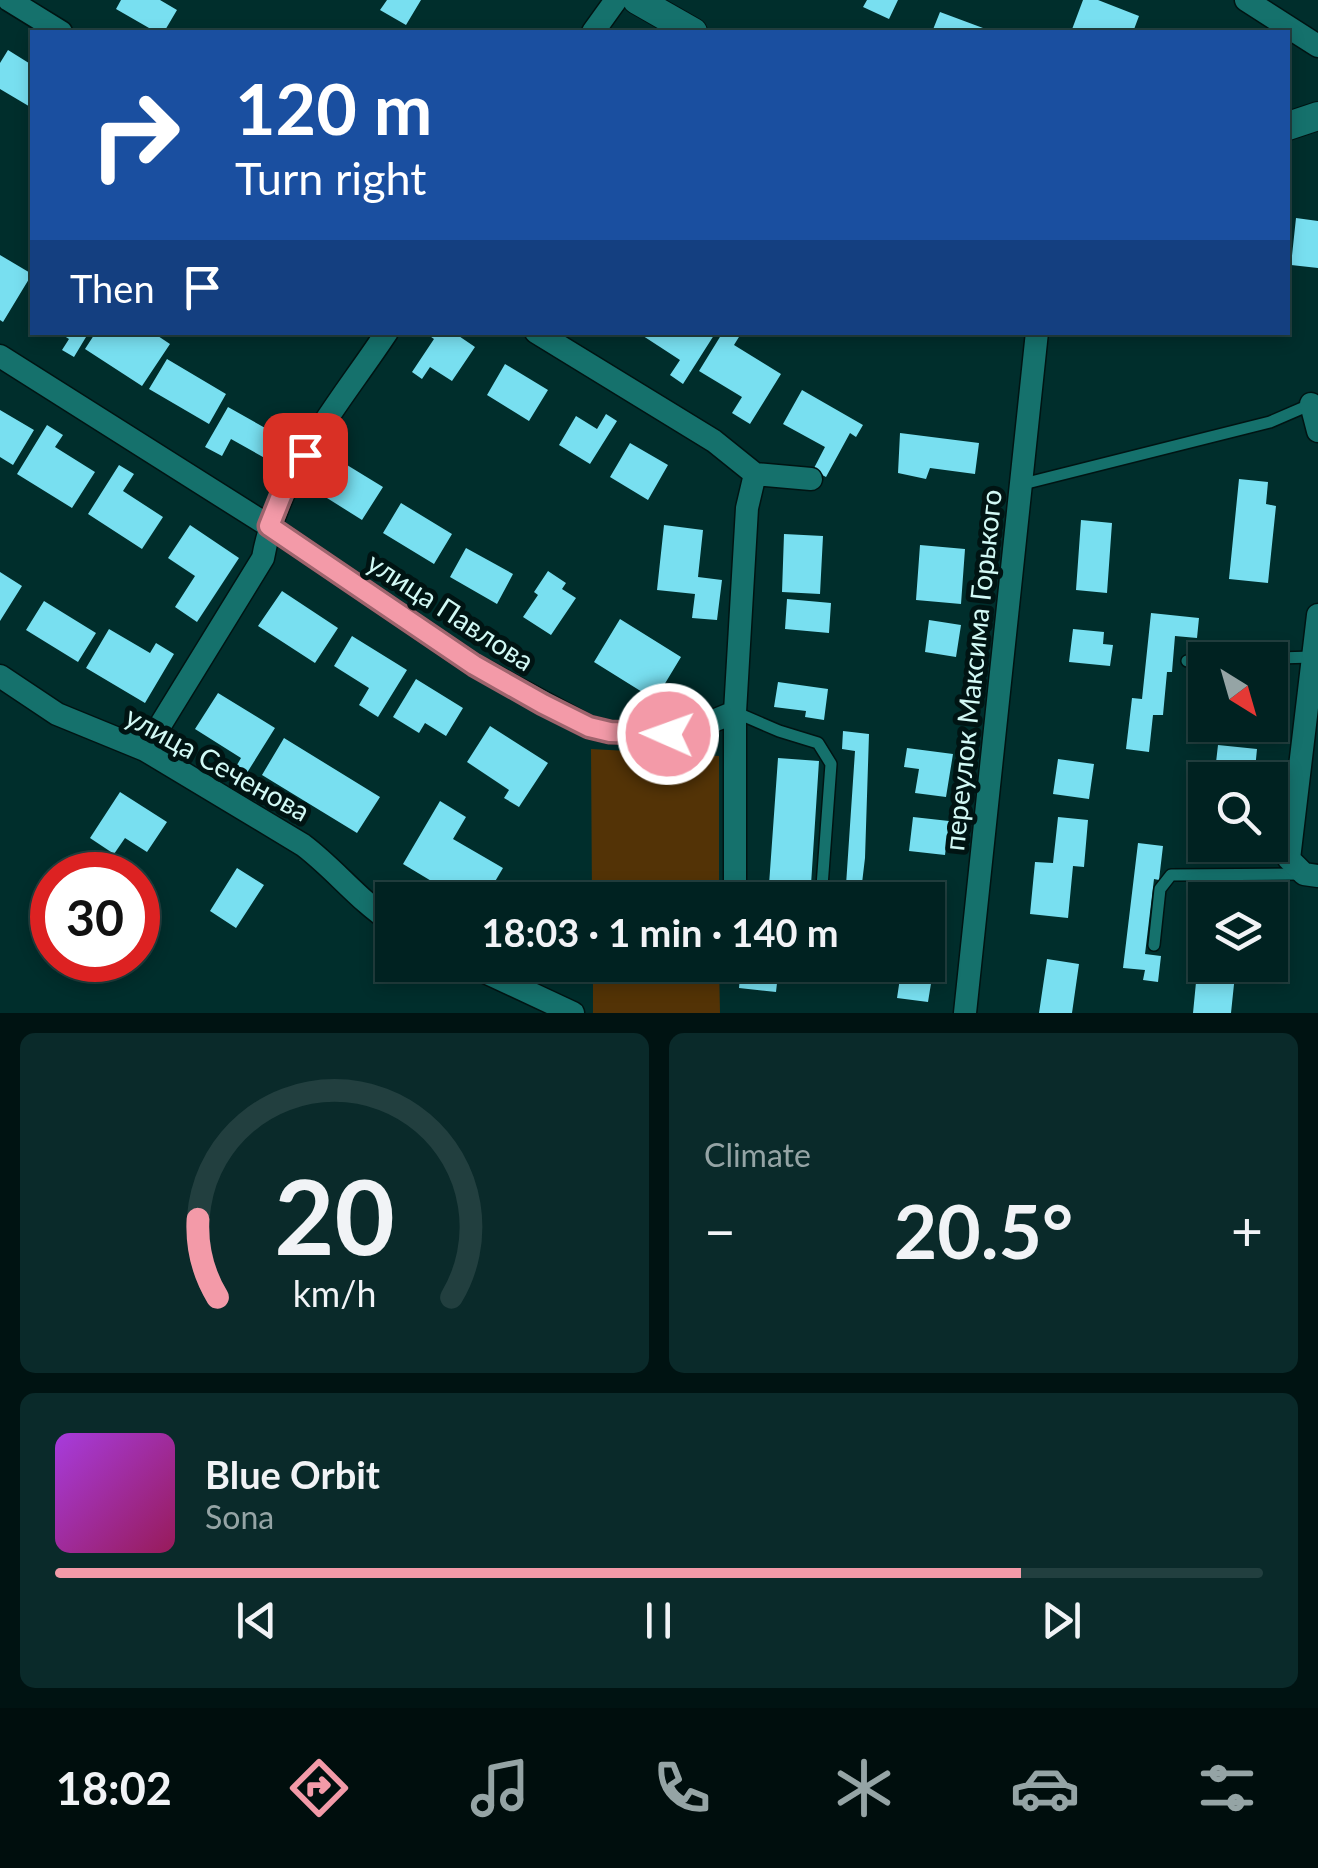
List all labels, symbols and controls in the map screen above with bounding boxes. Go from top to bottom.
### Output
text: 120 m [235,66,432,150]
icon: right [70,70,200,200]
text: Turn right [235,151,426,205]
icon: arrive [175,260,230,315]
text: Then [70,265,155,311]
pin [263,413,348,498]
icon: arrive [278,428,333,483]
street label: переулок Максима Горького [936,488,1008,852]
street label: улица Павлова [361,545,541,677]
north arrow [1188,642,1288,742]
map controls [1188,642,1288,982]
position arrow [616,682,720,786]
street label: улица Сеченова [120,698,316,828]
button: search [1188,762,1288,862]
speed limit sign: 30 [30,852,160,982]
button: layers [1188,882,1288,982]
text: 18:03 · 1 min · 140 m [481,909,839,955]
text: Climate [704,1135,811,1174]
text: 20 [274,1152,395,1277]
text: 20.5° [894,1185,1073,1275]
text: − [704,1197,736,1263]
text: + [1231,1197,1263,1263]
text: km/h [293,1272,376,1315]
text: Blue Orbit [205,1451,380,1497]
text: Sona [205,1497,274,1536]
icon: previous [229,1593,284,1648]
icon: pause [631,1593,686,1648]
icon: next [1034,1593,1089,1648]
icon: directions [284,1753,354,1823]
icon: music [465,1753,535,1823]
icon: phone [647,1753,717,1823]
icon: climate [829,1753,899,1823]
icon: car [1010,1753,1080,1823]
icon: filters [1192,1753,1262,1823]
text: 18:02 [56,1761,172,1815]

